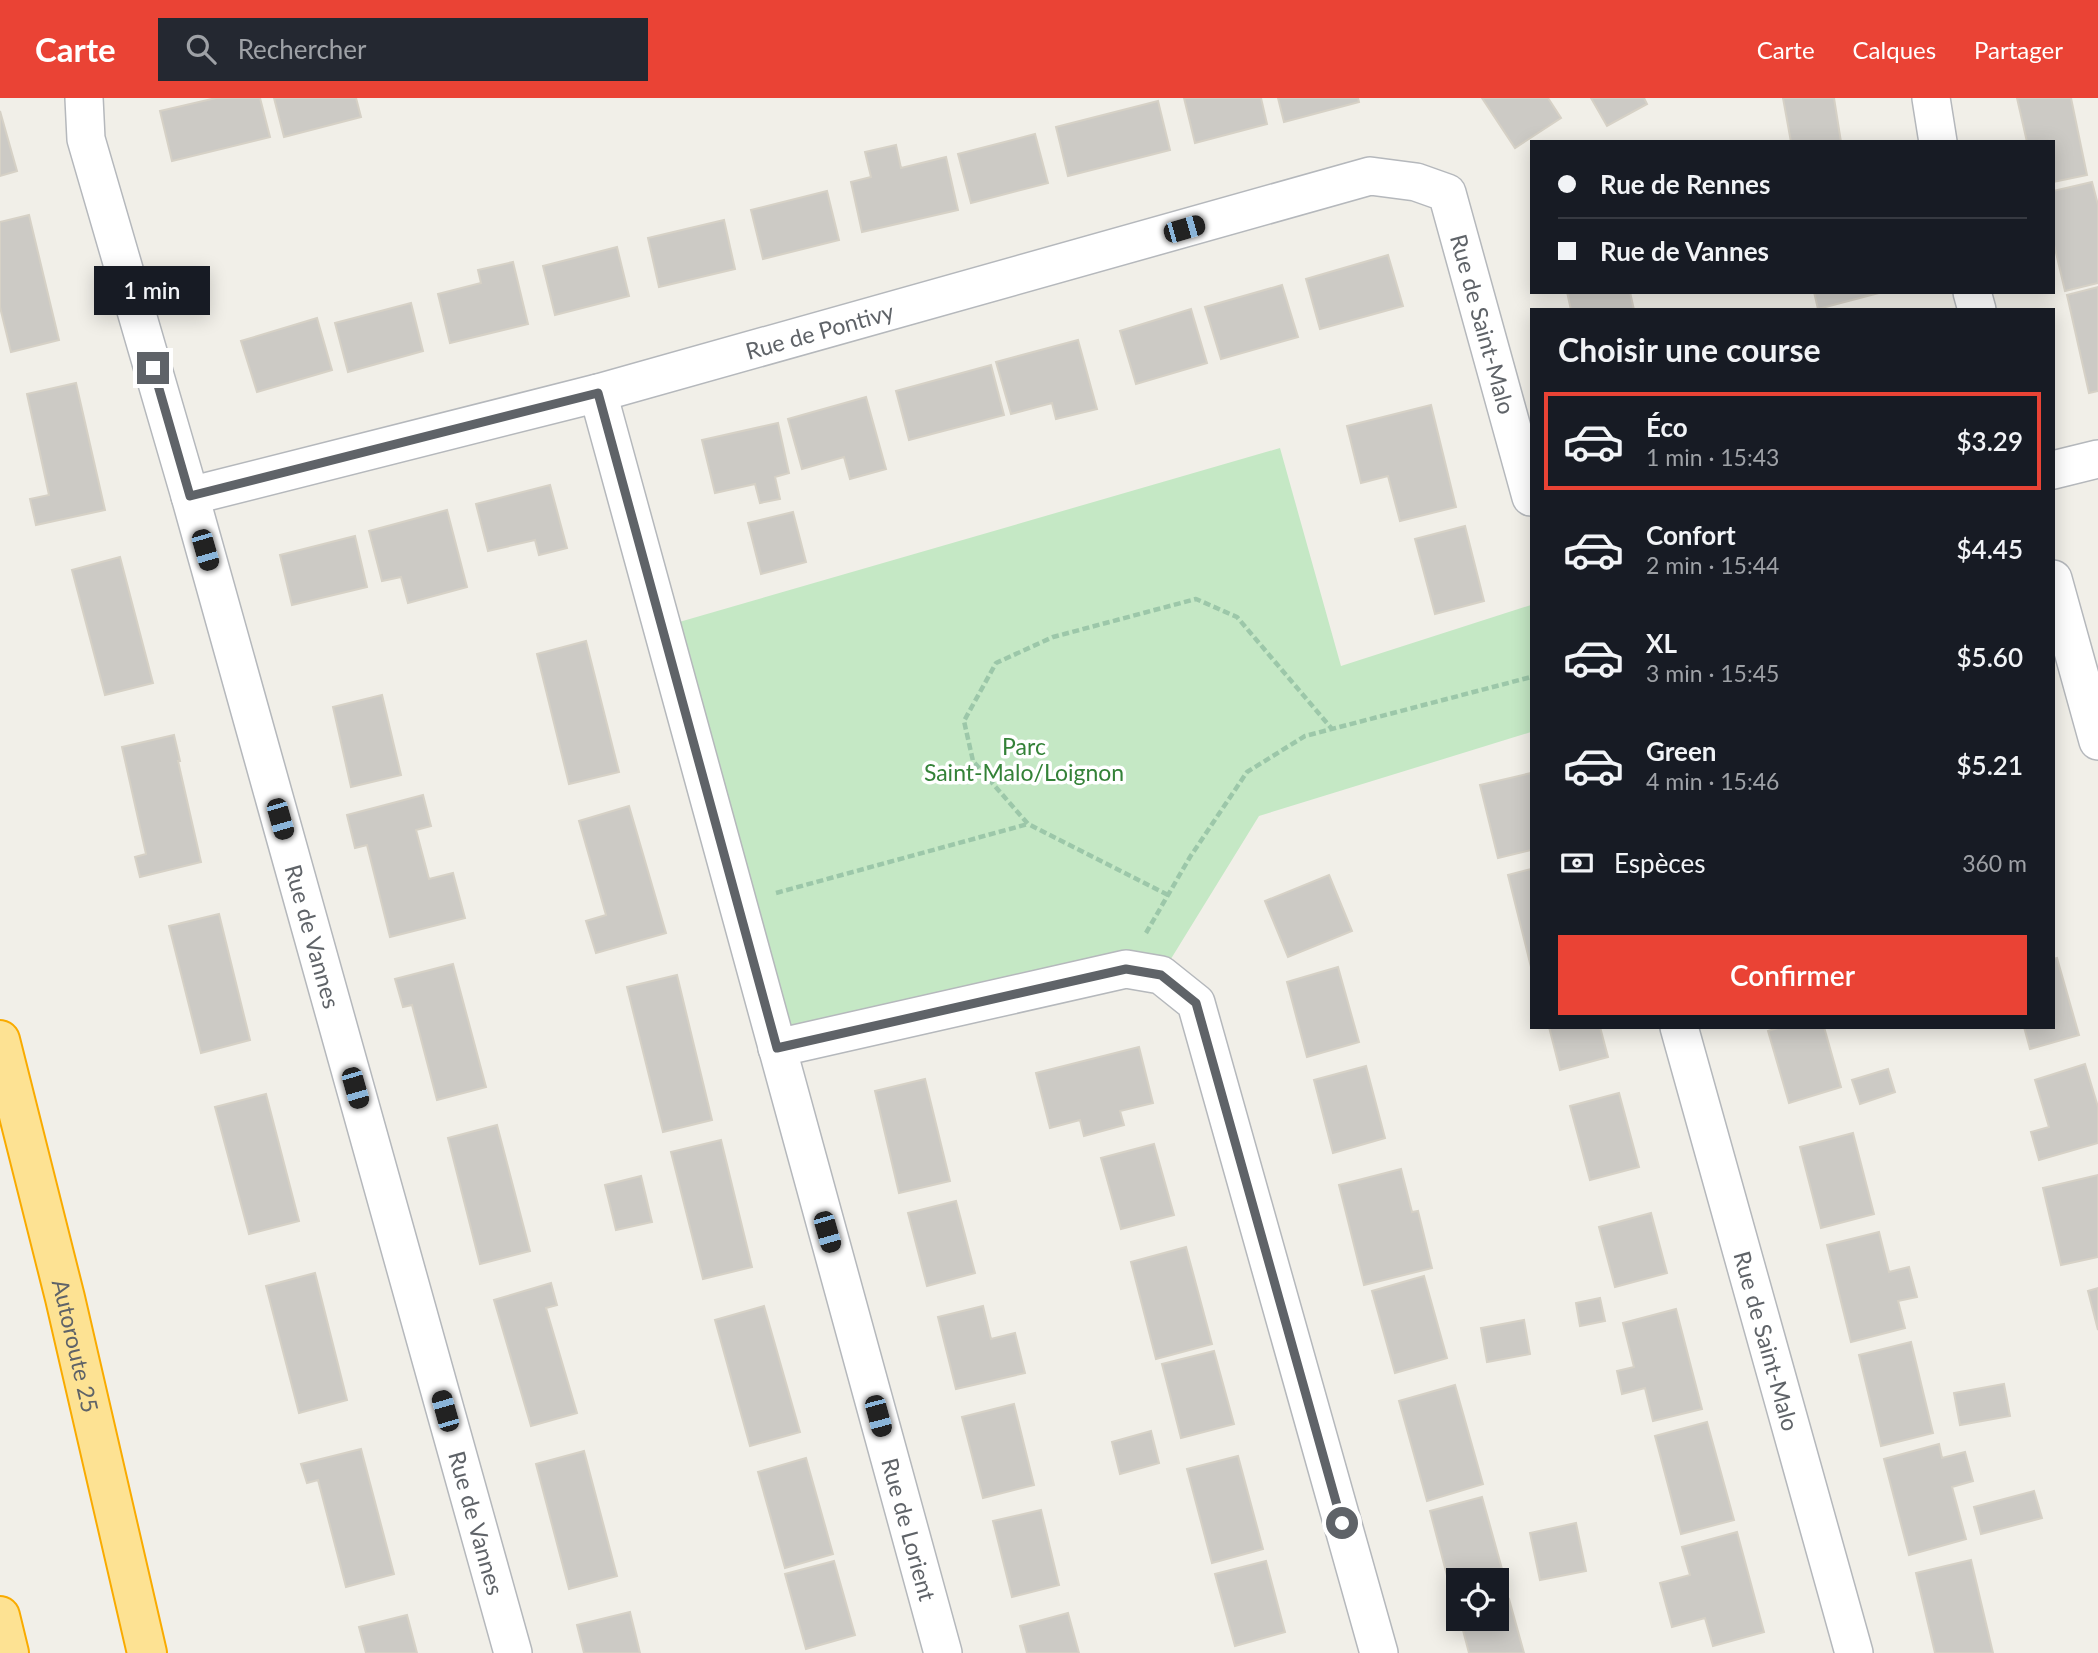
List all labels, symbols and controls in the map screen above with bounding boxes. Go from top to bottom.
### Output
search box [158,18,648,81]
text: Carte [35,29,116,69]
icon: search [182,30,220,68]
text: Rechercher [238,33,367,65]
text: Carte [1757,35,1815,64]
text: Calques [1853,35,1936,64]
text: Partager [1974,35,2063,64]
text: Rue de Rennes [1600,168,1770,200]
car [1161,213,1208,245]
street label: Rue de Saint-Malo [1445,231,1521,417]
text: Rue de Vannes [1600,235,1769,267]
callout: 1 min [95,266,211,316]
text: 1 min [124,276,180,304]
street label: Rue de Pontivy [742,297,897,365]
text: Choisir une course [1558,330,1821,369]
route end [137,352,169,384]
icon: car [1562,410,1625,473]
text: Éco [1646,411,1688,443]
text: $3.29 [1957,425,2023,457]
text: 1 min · 15:43 [1646,443,1779,471]
icon: car [1562,518,1625,581]
text: Confort [1646,519,1736,551]
car [190,527,221,573]
text: $4.45 [1957,533,2023,565]
text: 2 min · 15:44 [1646,551,1779,579]
icon: car [1562,626,1625,689]
text: XL [1646,627,1677,659]
text: $5.60 [1957,641,2023,673]
text: 3 min · 15:45 [1646,659,1779,687]
park label: Parc Saint-Malo/Loignon [924,732,1124,786]
icon: car [1562,734,1625,797]
text: Green [1646,735,1716,767]
text: $5.21 [1957,749,2023,781]
text: 4 min · 15:46 [1646,767,1779,795]
car [265,796,296,842]
icon: cash [1558,844,1596,882]
text: Espèces [1614,847,1706,879]
text: 360 m [1962,849,2027,877]
street label: Rue de Vannes [280,861,346,1011]
button: Confirmer [1558,935,2027,1015]
car [340,1065,371,1111]
car [812,1209,843,1255]
street label: Rue de Saint-Malo [1728,1248,1805,1434]
street label: Autoroute 25 [47,1276,105,1415]
car [430,1388,461,1434]
car [863,1393,894,1439]
street label: Rue de Vannes [443,1448,510,1598]
street label: Rue de Lorient [876,1455,942,1604]
route start [1326,1507,1358,1539]
map controls [1446,1568,1509,1631]
button: locate [1446,1568,1509,1631]

